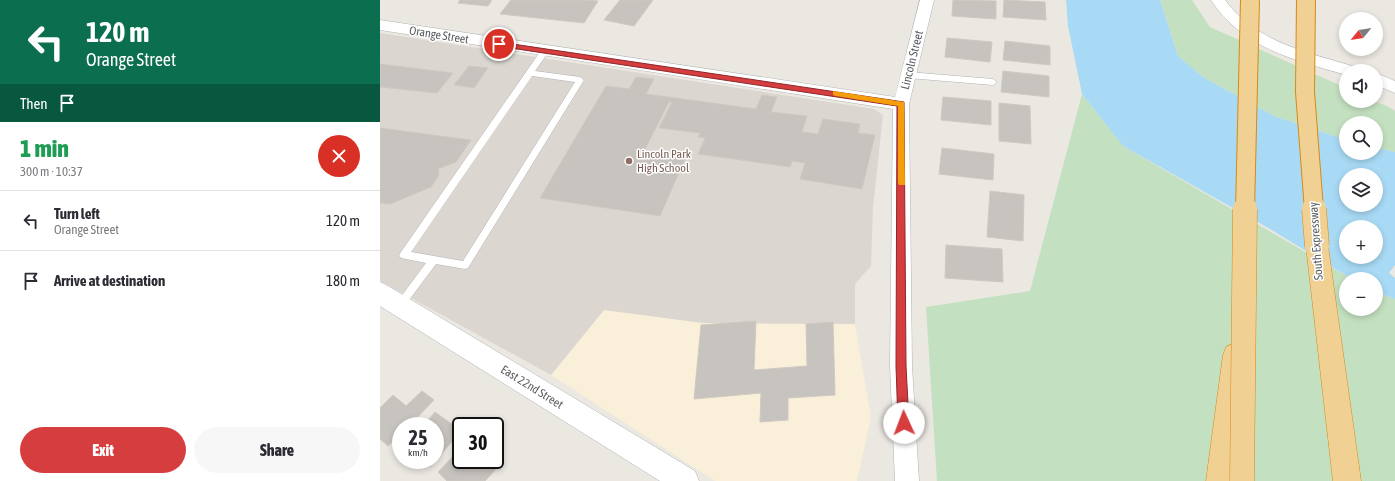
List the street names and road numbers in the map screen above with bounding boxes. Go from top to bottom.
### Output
street label: Orange Street [408,23,470,47]
street label: Lincoln Street [898,29,926,91]
street label: South Expressway [1306,202,1326,280]
street label: East 22nd Street [498,362,566,412]

